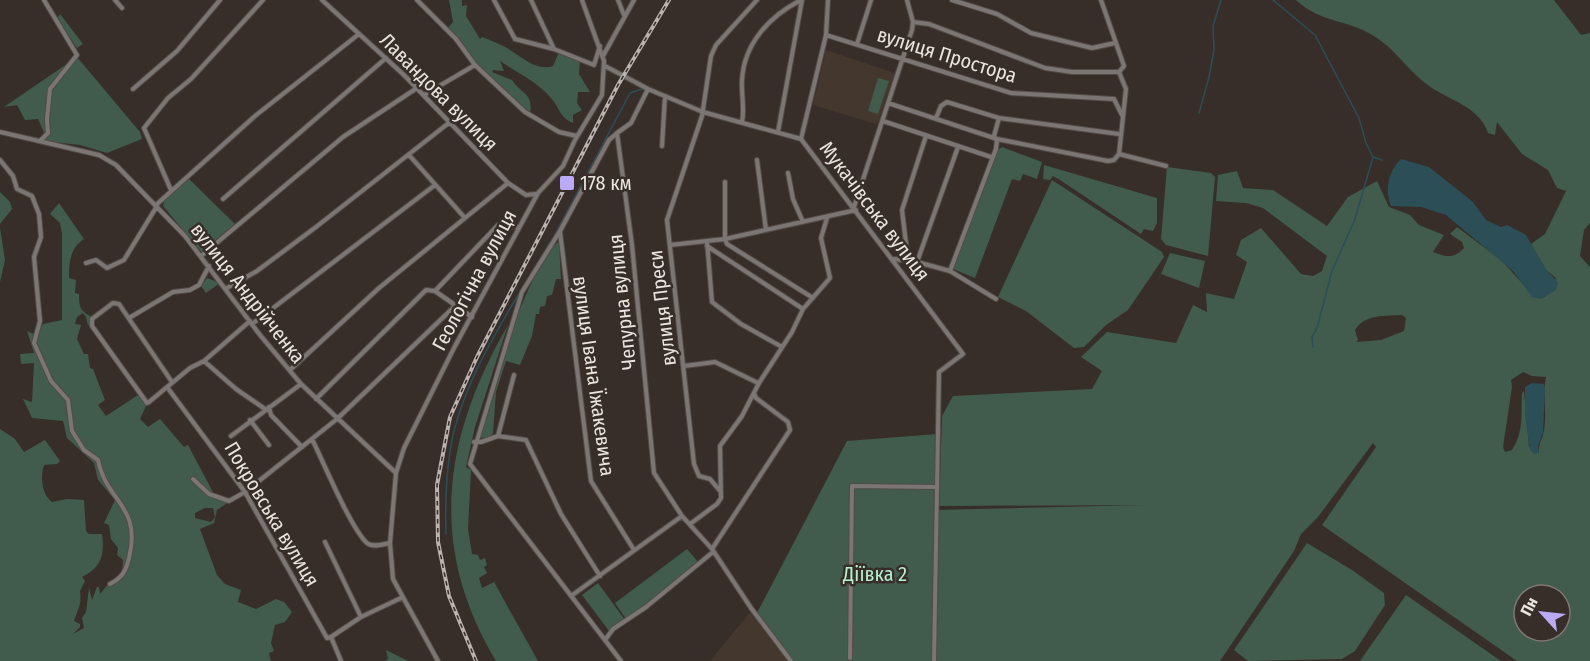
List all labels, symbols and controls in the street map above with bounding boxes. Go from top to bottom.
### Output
street label: вулиця Простора [874,22,1020,88]
street label: Лавандова вулиця [375,28,503,156]
street label: Мукачівська вулиця [815,137,935,285]
place label: 178 км [580,171,632,195]
marker: 178 км [558,174,576,192]
street label: Геологічна вулиця [427,205,521,355]
street label: вулиця Андрійченка [186,218,310,368]
street label: Чепурна вулиця [603,233,641,371]
street label: вулиця Преси [643,249,681,367]
street label: вулиця Івана Їжакевича [568,274,620,478]
street label: Покровська вулиця [219,437,325,591]
park label: Діївка 2 [842,562,907,586]
north arrow [1512,583,1572,643]
text: Пн [1517,594,1542,619]

